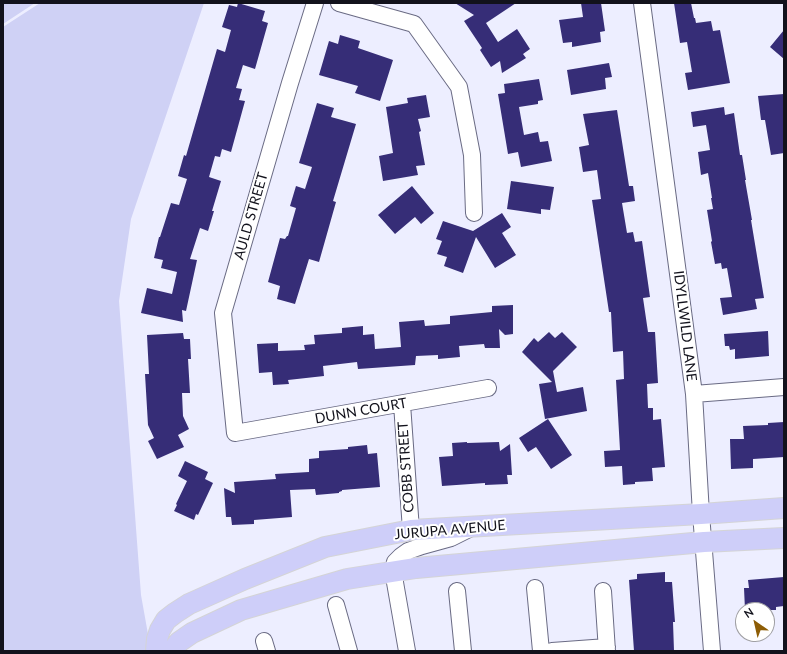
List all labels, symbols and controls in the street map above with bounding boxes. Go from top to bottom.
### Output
street label: AULD STREET [231,170,271,262]
street label: IDYLLWILD LANE [670,270,700,382]
street label: DUNN COURT [314,395,408,427]
street label: COBB STREET [394,421,418,513]
street label: JURUPA AVENUE [394,517,506,543]
north arrow [735,602,775,642]
text: N [741,605,756,620]

